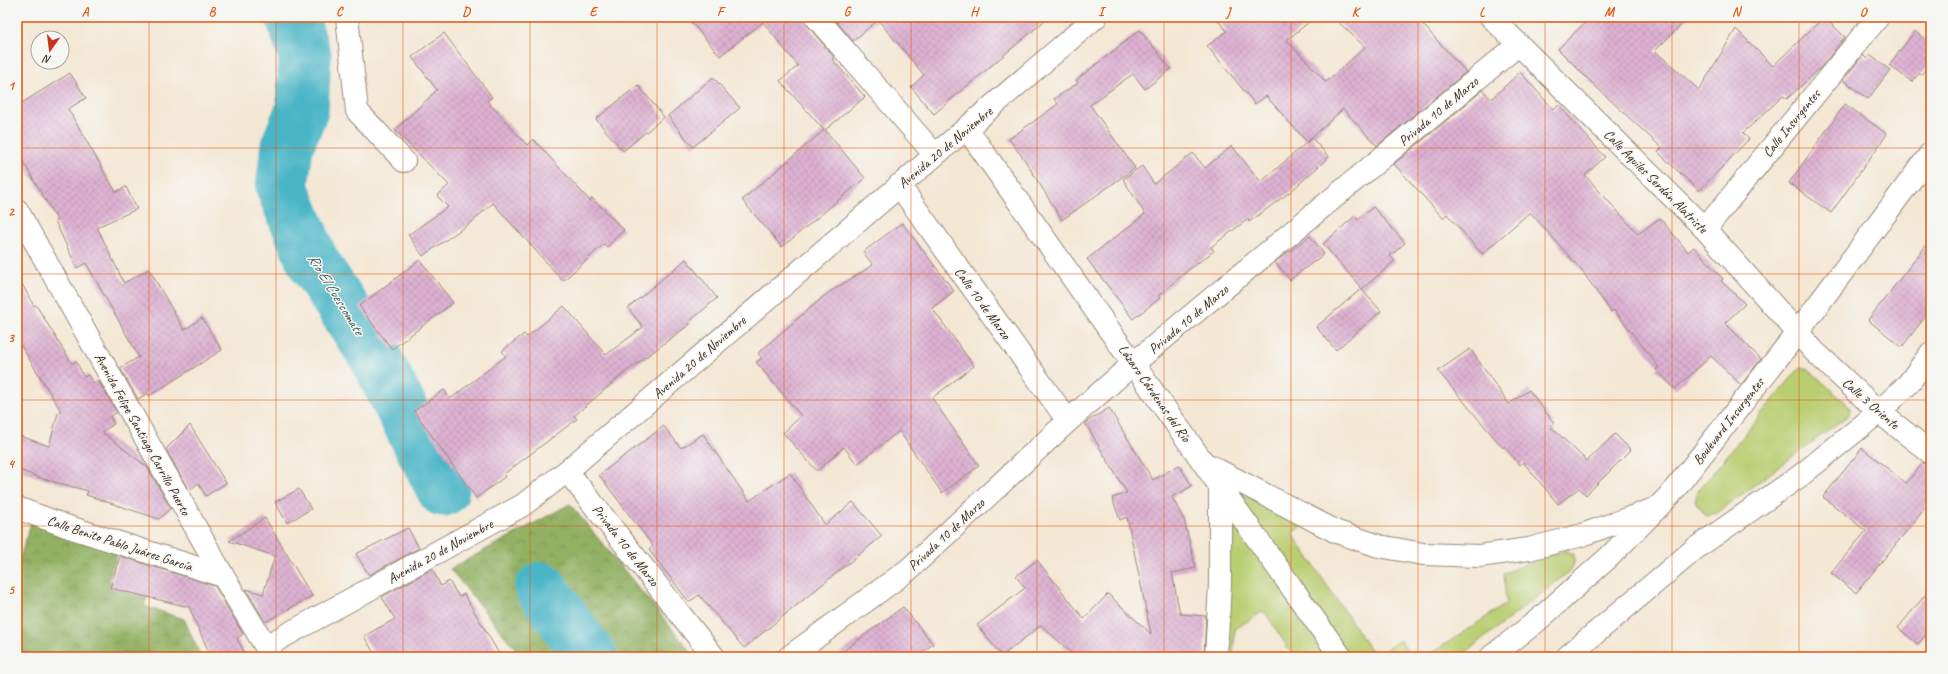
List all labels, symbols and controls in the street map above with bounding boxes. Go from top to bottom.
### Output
text: A [82,4,90,20]
text: B [209,4,217,20]
text: C [336,4,344,20]
text: D [462,4,471,20]
text: E [590,4,599,20]
text: F [717,4,726,20]
text: G [844,4,852,20]
text: H [970,4,980,20]
text: I [1098,4,1107,20]
text: J [1225,4,1232,20]
text: K [1352,4,1362,20]
text: L [1479,4,1486,20]
text: M [1604,4,1615,20]
text: N [1732,4,1743,20]
text: O [1860,4,1869,20]
north arrow [30,30,70,70]
text: N [40,52,53,67]
street label: Privada 10 de Marzo [1395,73,1482,150]
text: 1 [8,78,16,94]
street label: Calle Insurgentes [1759,85,1825,161]
street label: Avenida 20 de Noviembre [895,102,997,192]
street label: Calle Aquiles Serdán Alatriste [1600,126,1712,238]
text: 2 [8,204,15,220]
water label: Rio El Cuescomate [303,250,369,340]
street label: Calle 10 de Marzo [951,264,1015,343]
street label: Privada 10 de Marzo [1145,281,1232,358]
street label: Avenida 20 de Noviembre [649,311,750,402]
text: 3 [8,330,15,346]
street label: Lázaro Cárdenas del Río [1115,341,1195,446]
street label: Avenida Felipe Santiago Carrillo Puerto [91,350,195,519]
street label: Boulevard Insurgentes [1689,373,1768,468]
street label: Calle 3 Oriente [1839,374,1904,434]
text: 4 [8,456,16,472]
street label: Privada 10 de Marzo [904,494,989,574]
street label: Privada 10 de Marzo [589,501,663,590]
street label: Calle Benito Pablo Juárez García [45,512,195,575]
street label: Avenida 20 de Noviembre [385,515,497,587]
text: 5 [8,582,15,598]

